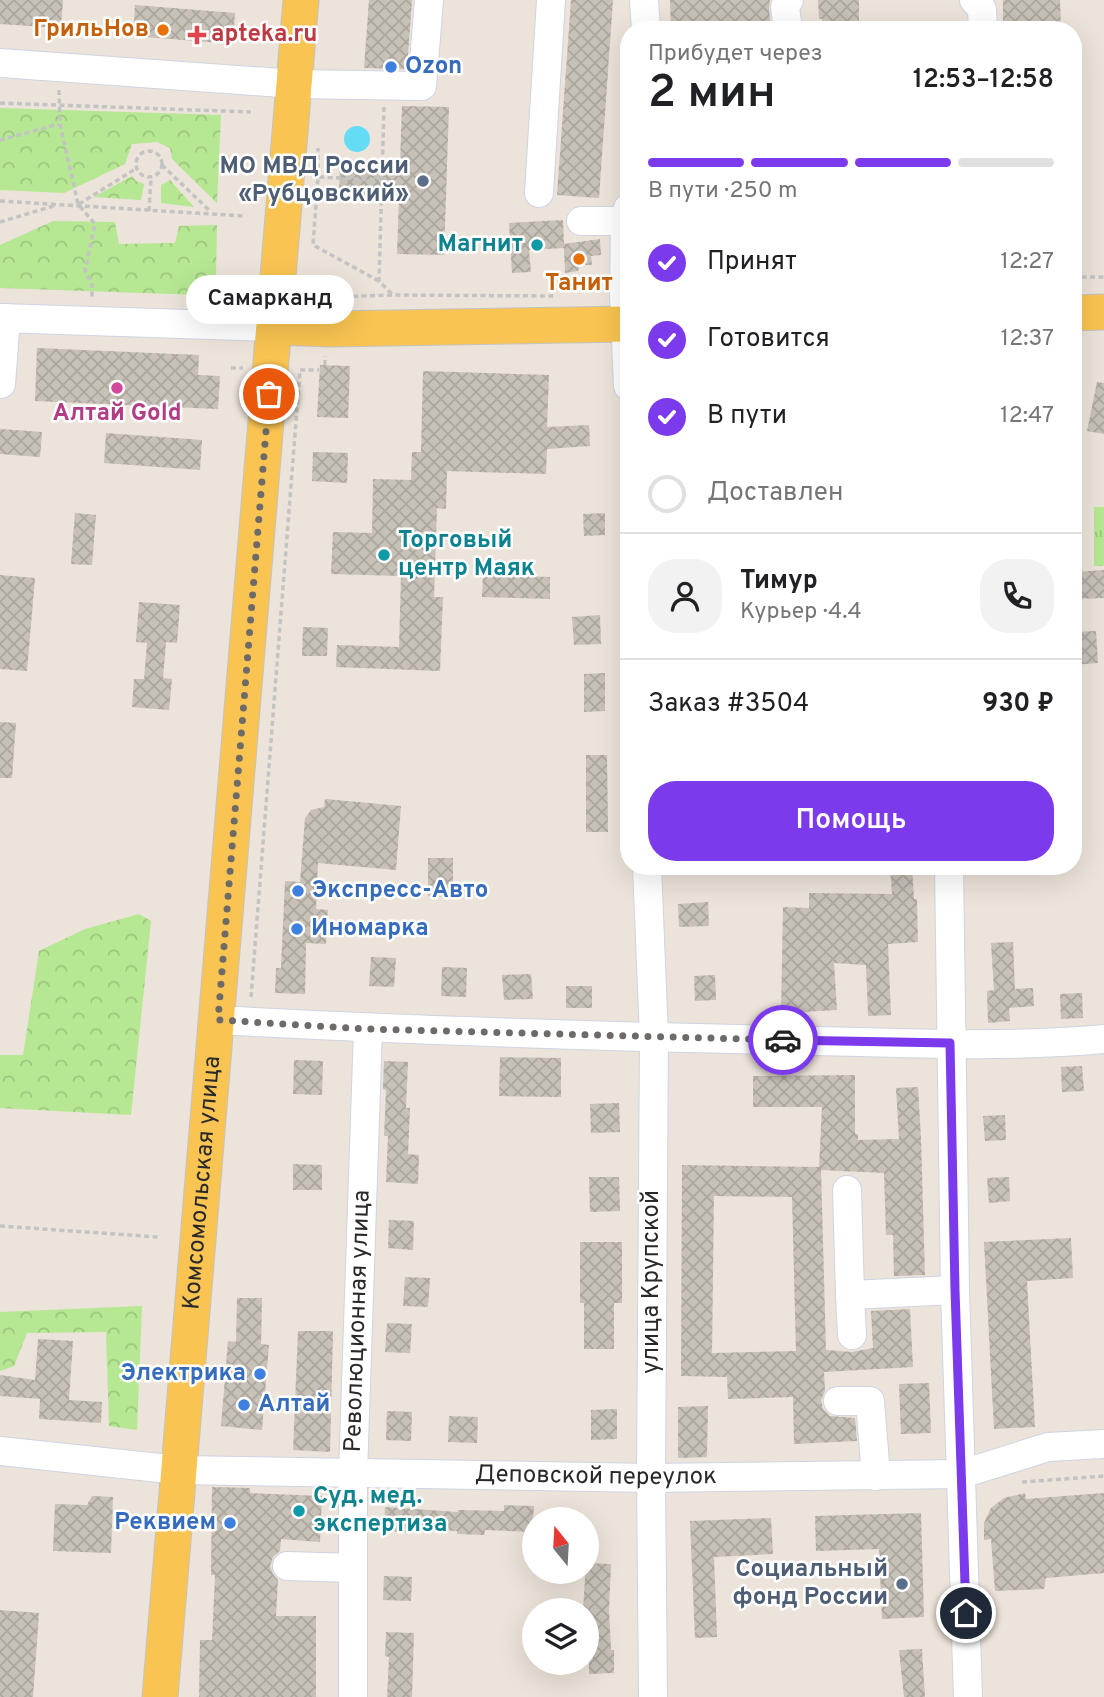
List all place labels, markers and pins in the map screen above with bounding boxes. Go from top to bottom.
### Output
place label: ГрильНов [33,15,149,45]
place label: apteka.ru [211,20,318,50]
marker: ГрильНов [155,22,171,38]
marker: apteka.ru [189,27,205,43]
place label: Ozon [405,52,462,82]
marker: Ozon [383,59,399,75]
place label: МО МВД России «Рубцовский» [219,152,409,210]
marker: МО МВД России «Рубцовский» [415,173,431,189]
place label: Магнит [437,230,523,260]
marker: Магнит [529,237,545,253]
marker: Танит [571,251,587,267]
place label: Танит [545,269,613,299]
callout: Самарканд [185,275,353,324]
pin [239,364,299,424]
marker: Алтай Gold [109,380,125,396]
place label: Алтай Gold [52,399,182,429]
place label: Торговый центр Маяк [398,526,535,584]
marker: Торговый центр Маяк [376,547,392,563]
place label: Экспресс-Авто [312,876,488,906]
marker: Экспресс-Авто [290,883,306,899]
place label: Иномарка [311,914,429,944]
marker: Иномарка [289,921,305,937]
place label: Электрика [121,1359,246,1389]
marker: Электрика [252,1366,268,1382]
place label: Алтай [258,1390,330,1420]
marker: Алтай [236,1397,252,1413]
place label: Суд. мед. экспертиза [313,1482,447,1540]
marker: Суд. мед. экспертиза [291,1503,307,1519]
place label: Реквием [114,1508,216,1538]
marker: Реквием [222,1515,238,1531]
place label: Социальный фонд России [732,1555,888,1613]
marker: Социальный фонд России [894,1576,910,1592]
pin [936,1583,996,1643]

